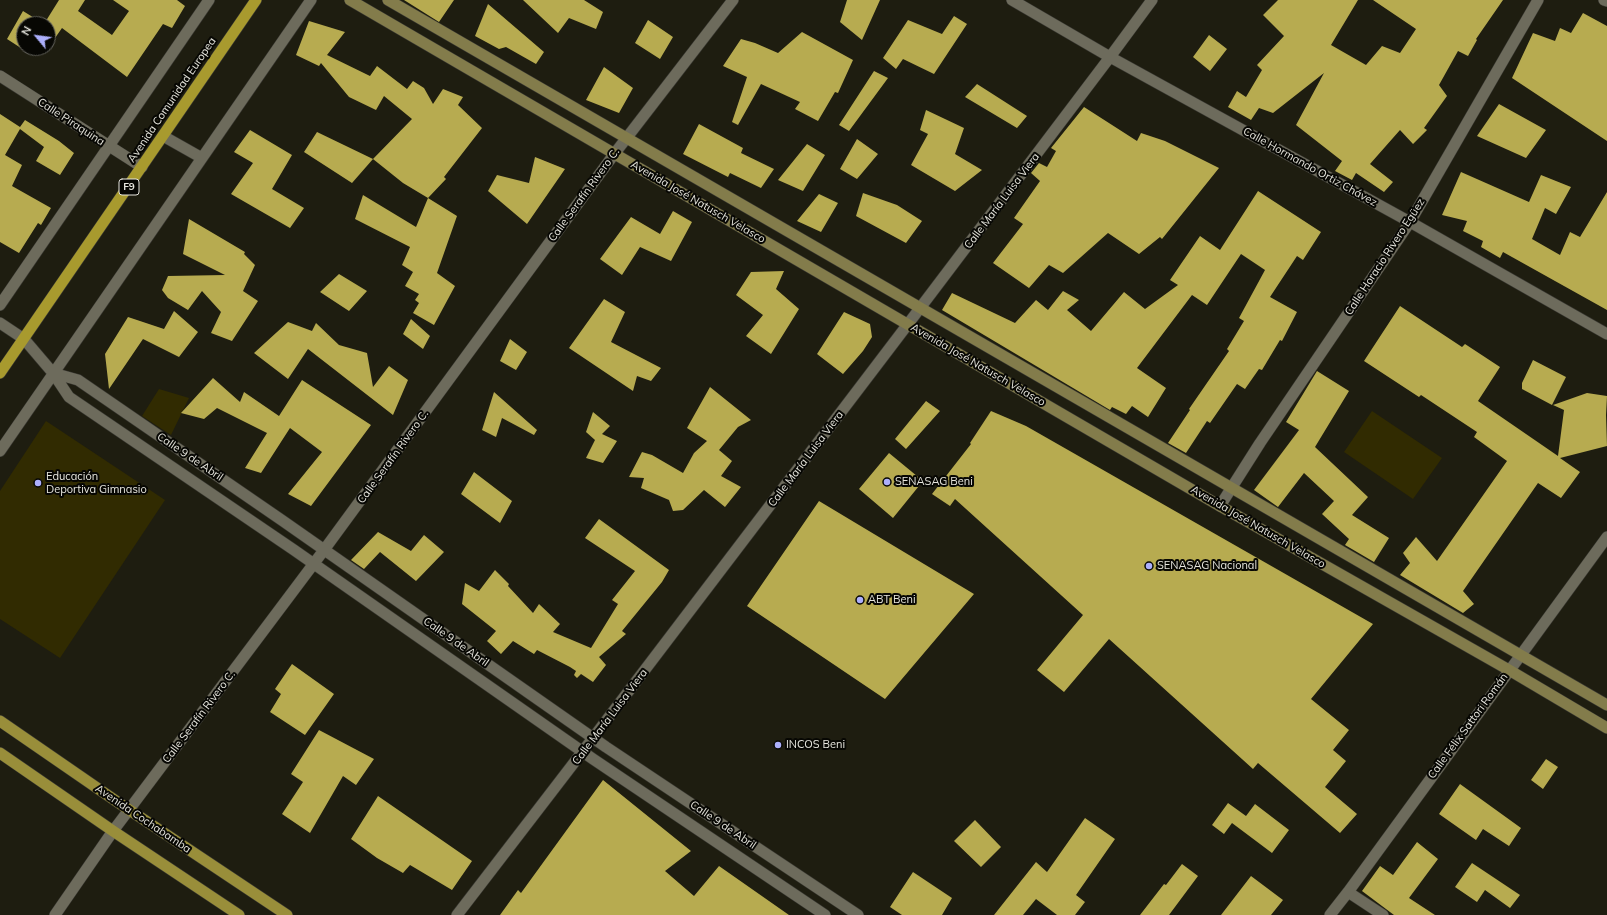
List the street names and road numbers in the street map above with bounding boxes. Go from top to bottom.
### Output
street label: Avenida Comunidad Europea [125,35,219,165]
street label: Calle Piraquina [35,96,107,148]
street label: Calle Hormando Ortiz Chávez [1241,125,1379,209]
street label: Calle Serafín Rivero C. [546,146,622,244]
street label: Calle María Luisa Viera [962,150,1042,252]
street label: Avenida José Natusch Velasco [628,158,768,246]
road number: F9 [119,179,139,195]
street label: Calle Horacio Rivero Egüez [1342,196,1428,318]
street label: Avenida José Natusch Velasco [908,321,1048,409]
street label: Calle Serafín Rivero C. [355,408,431,506]
street label: Calle María Luisa Viera [766,408,846,510]
street label: Calle 9 de Abril [154,430,226,484]
street label: Avenida José Natusch Velasco [1188,483,1328,571]
street label: Calle 9 de Abril [421,615,491,669]
street label: Calle María Luisa Viera [570,666,650,768]
street label: Calle Serafín Rivero C. [160,668,238,766]
street label: Calle Félix Sattori Román [1425,671,1511,781]
street label: Avenida Cochabamba [93,782,193,856]
street label: Calle 9 de Abril [687,798,759,852]

